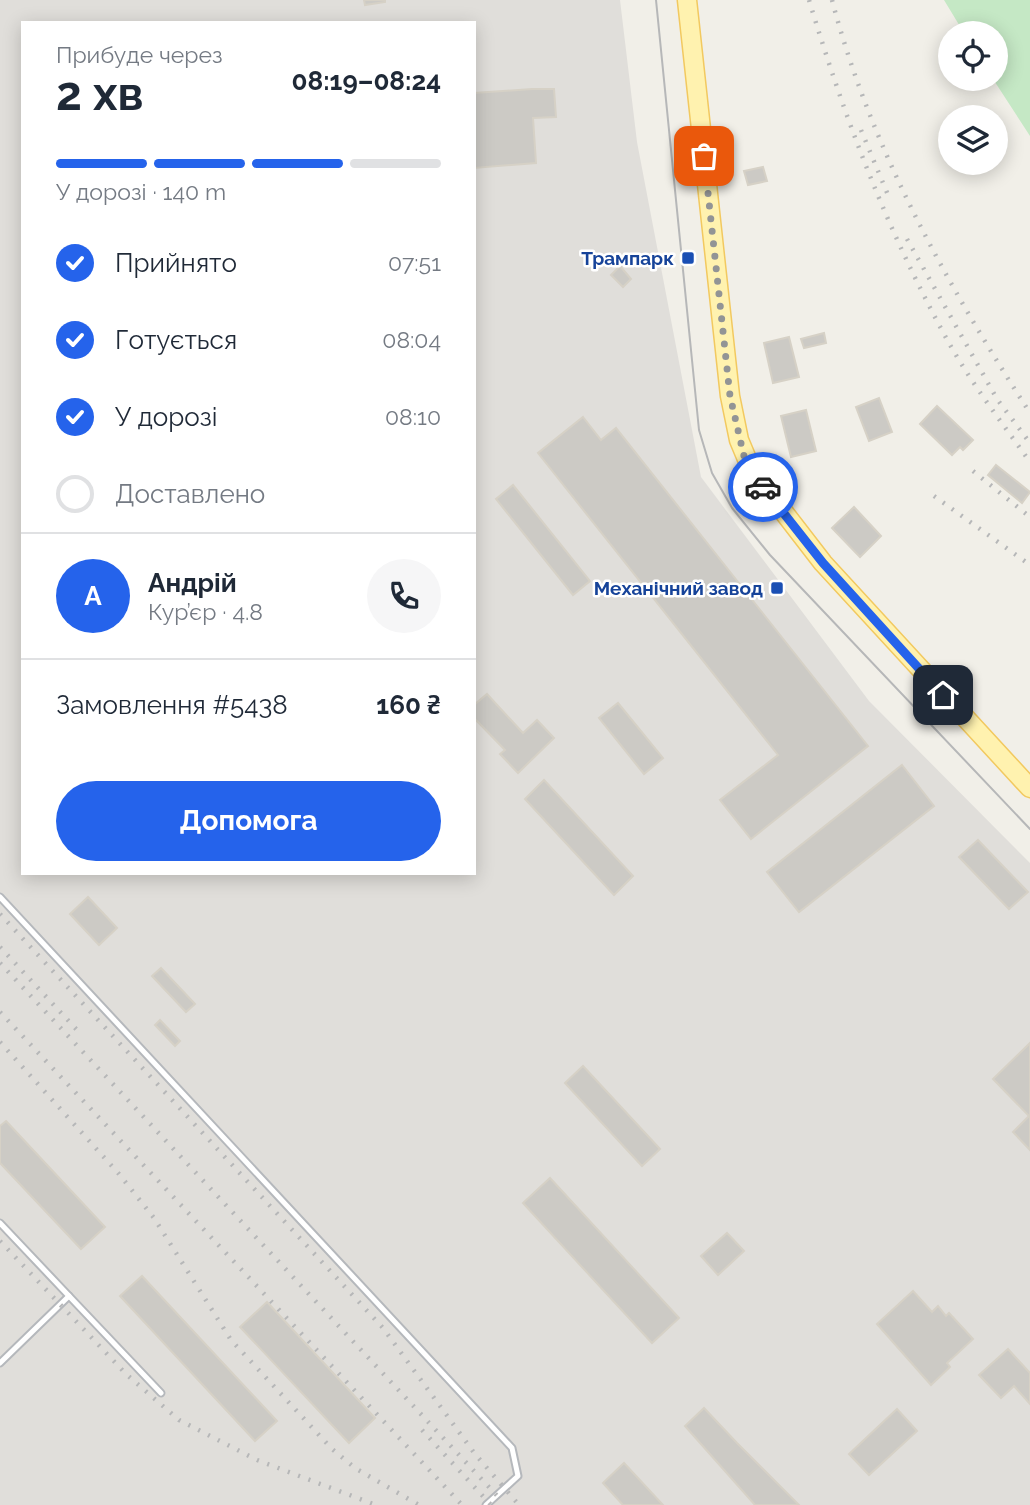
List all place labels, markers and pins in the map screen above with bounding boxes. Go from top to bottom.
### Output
pin [674,126,734,186]
place label: Трампарк [581,247,674,269]
marker: Трампарк [680,250,696,266]
place label: Механічний завод [594,577,763,599]
marker: Механічний завод [769,580,785,596]
pin [913,665,973,725]

